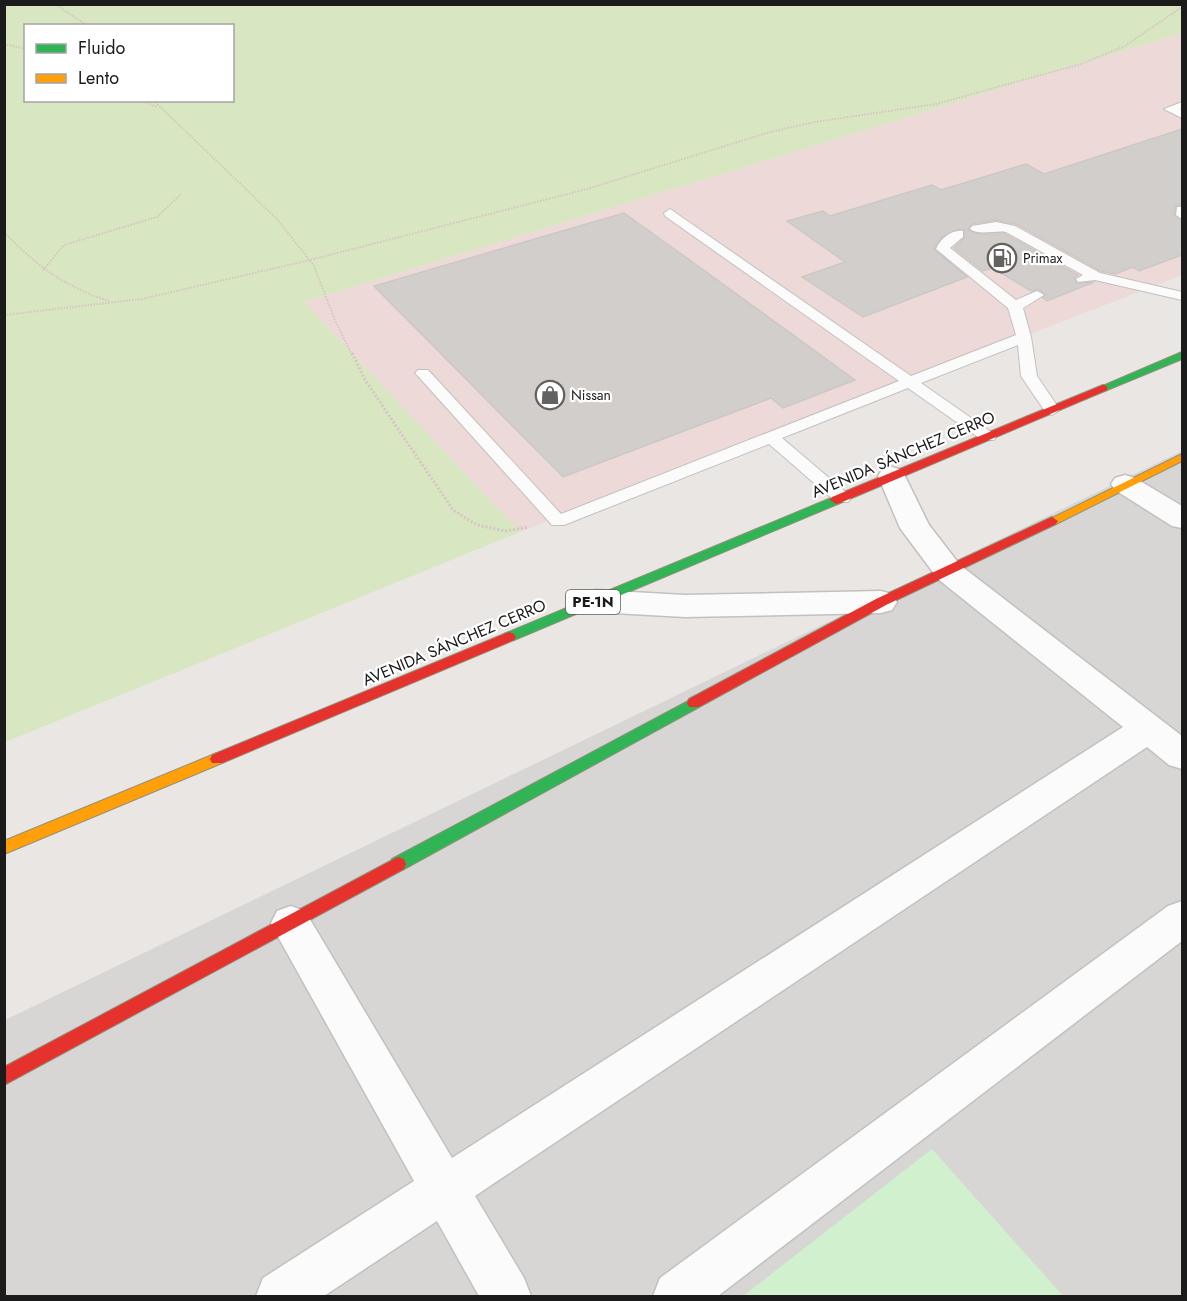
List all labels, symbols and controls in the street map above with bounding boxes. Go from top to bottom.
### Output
legend [24,24,234,102]
text: Fluido [78,35,126,61]
text: Lento [78,65,119,91]
fuel station icon: Primax [986,242,1018,274]
place label: Primax [1023,248,1062,268]
shop icon: Nissan [534,379,566,411]
place label: Nissan [571,385,611,405]
street label: AVENIDA SÁNCHEZ CERRO [808,405,998,504]
road number: PE-1N [566,590,620,614]
street label: AVENIDA SÁNCHEZ CERRO [359,593,549,692]

